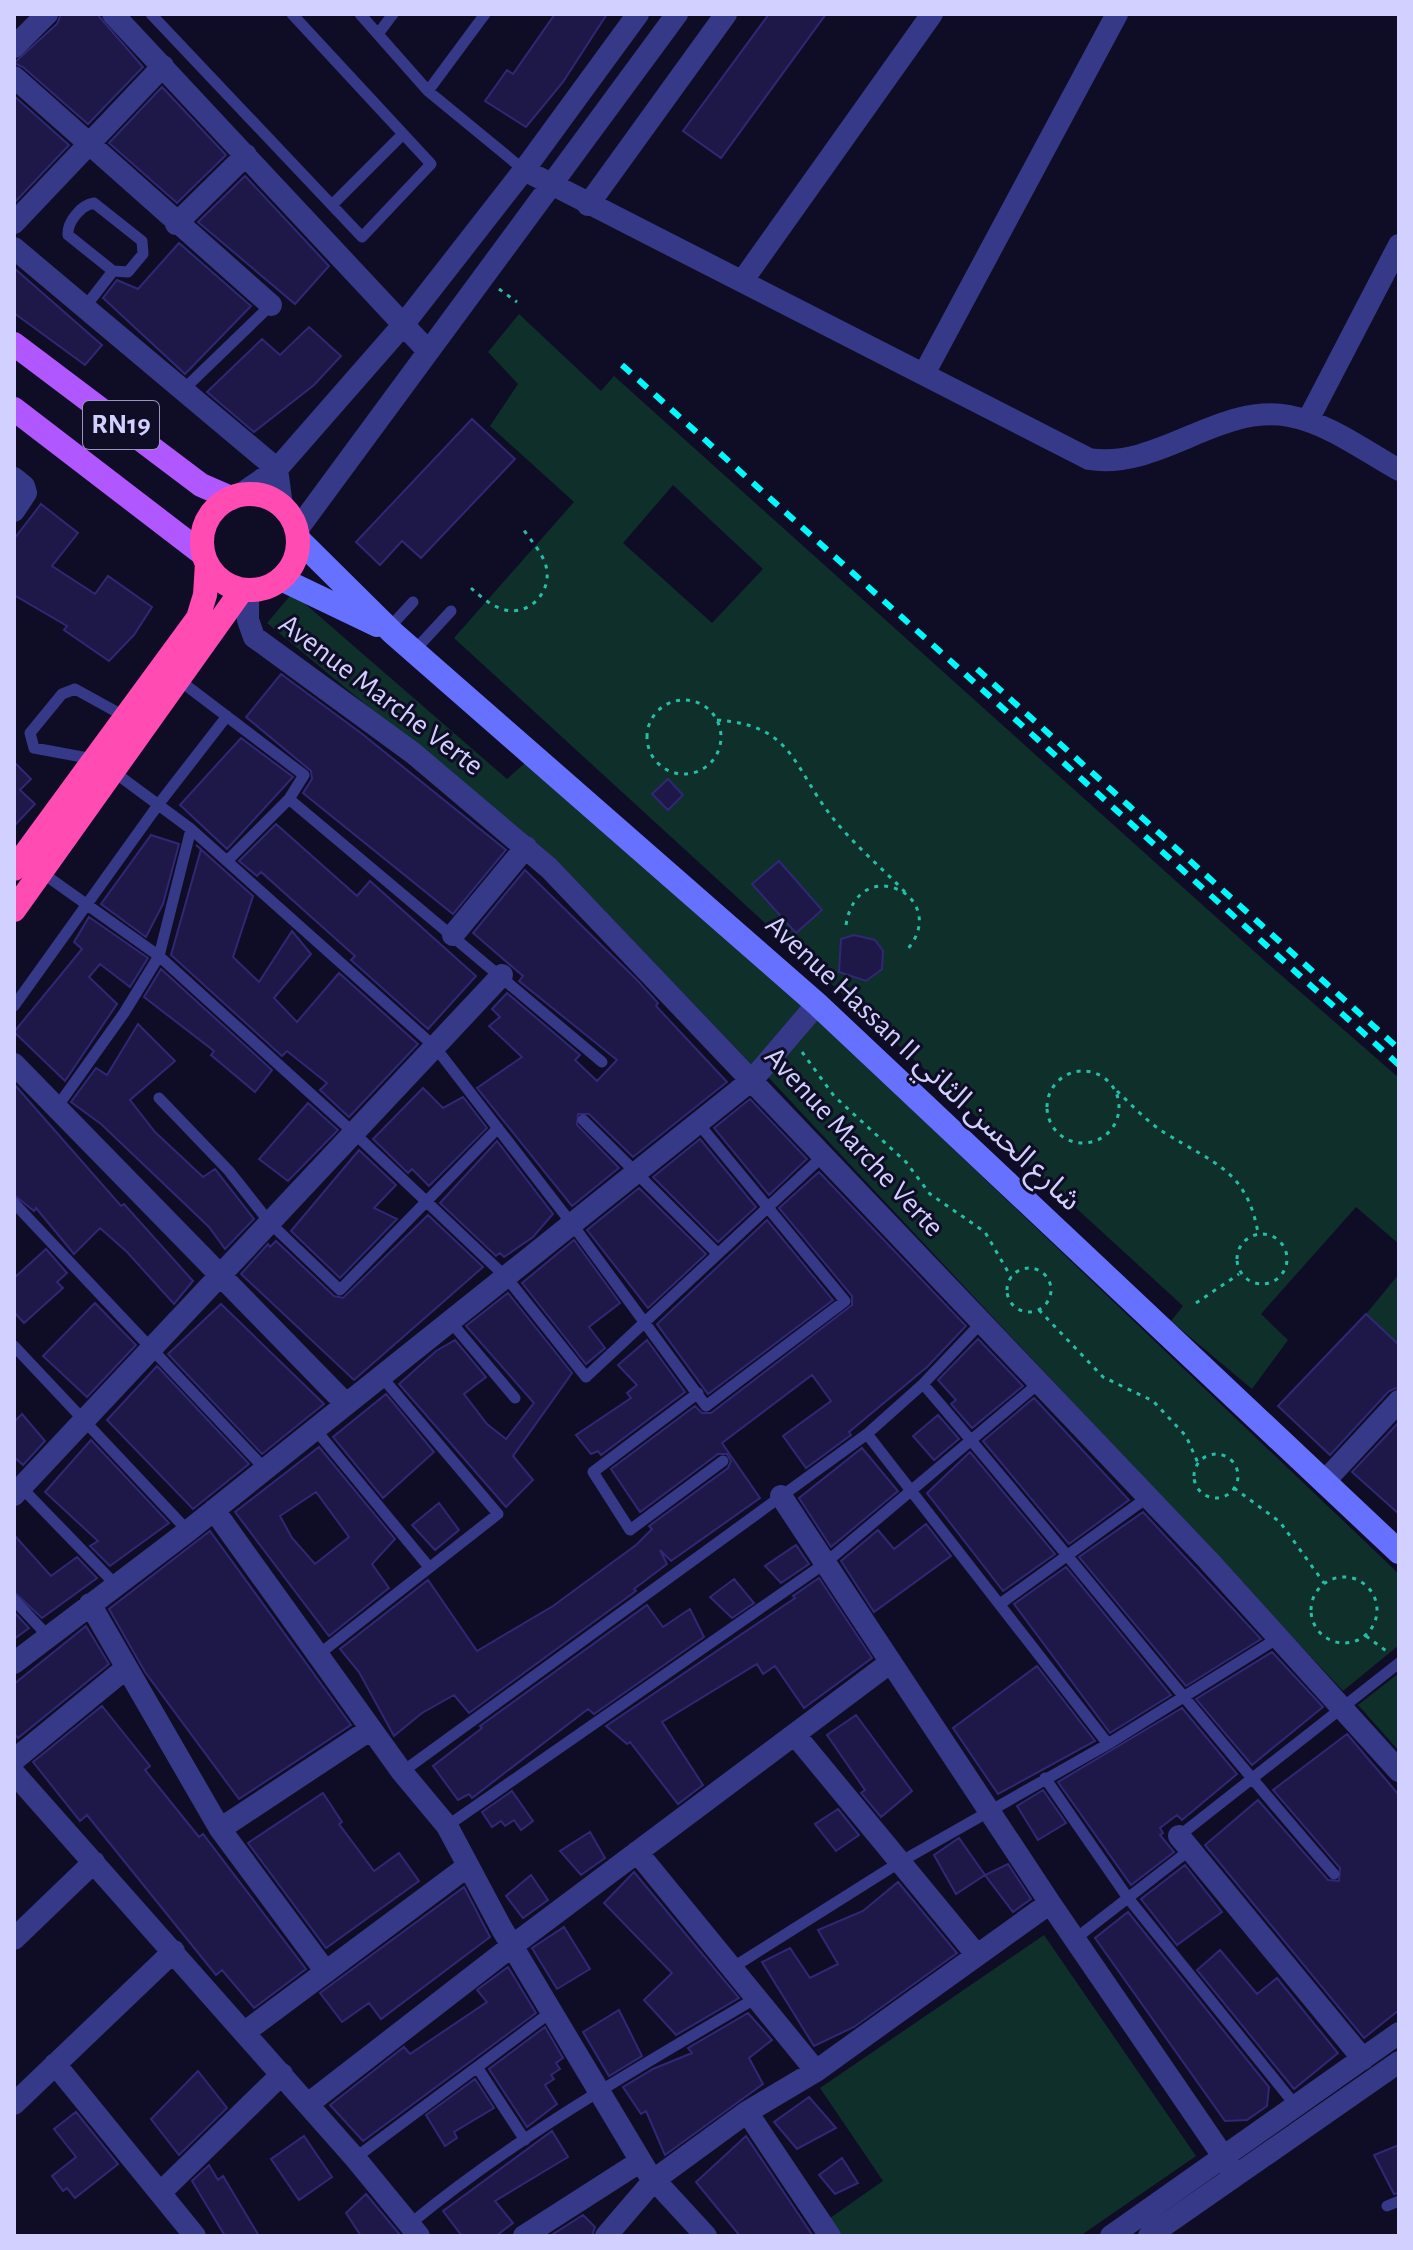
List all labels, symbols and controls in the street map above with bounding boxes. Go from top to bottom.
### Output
road number: RN19 [83,401,159,449]
street label: Avenue Marche Verte [273,609,489,781]
street label: Avenue Hassan II شارع الحسن الثاني [755,909,1086,1222]
street label: Avenue Marche Verte [759,1041,949,1243]

